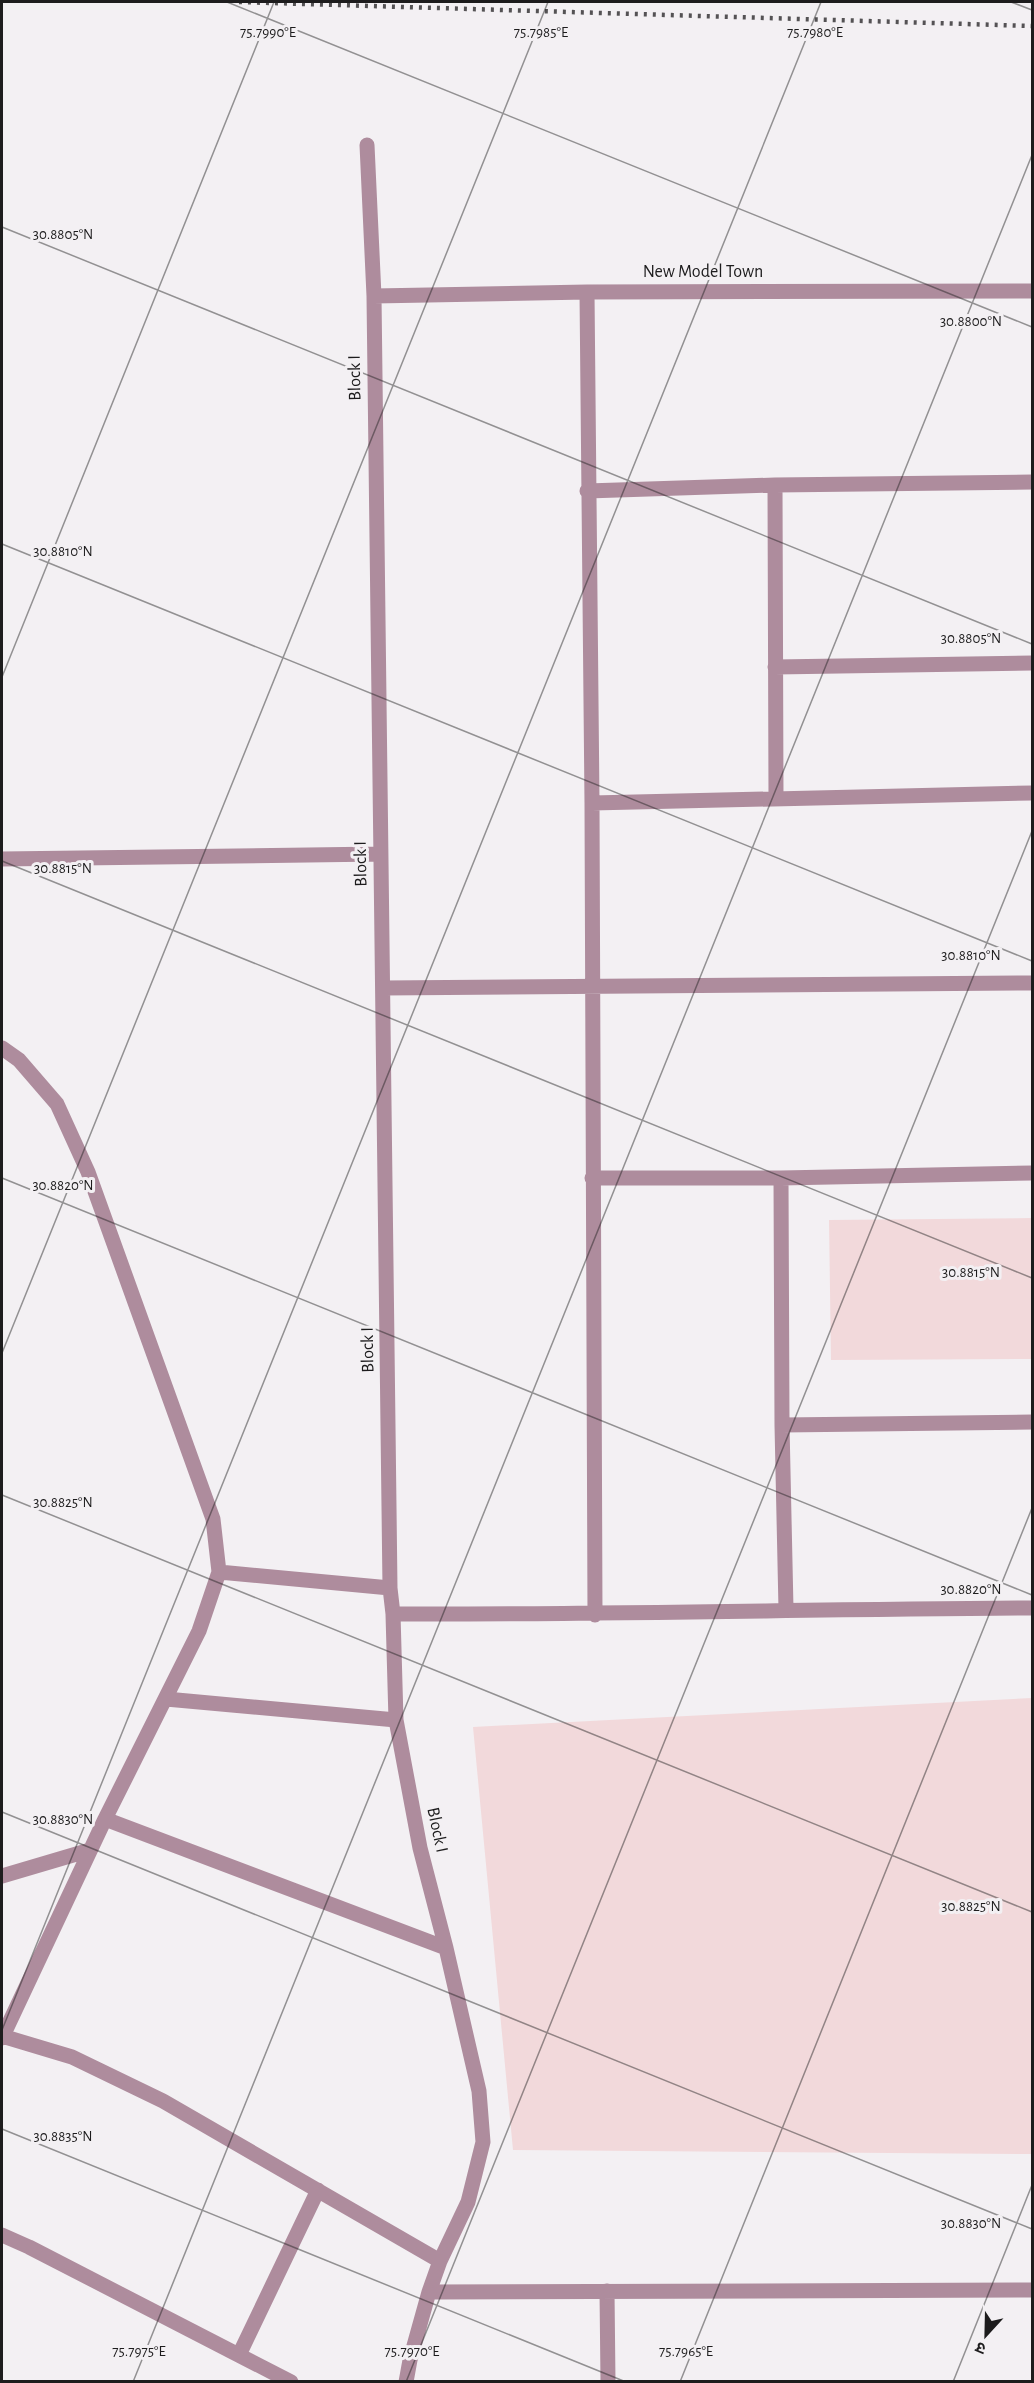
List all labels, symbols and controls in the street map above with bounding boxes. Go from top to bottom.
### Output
text: 75.7990°E [240,25,296,40]
text: 75.7985°E [514,25,568,40]
text: 75.7980°E [787,25,843,40]
text: 30.8805°N [33,227,93,242]
street label: New Model Town [643,263,763,281]
text: 30.8800°N [940,314,1002,329]
street label: Block I [346,355,364,401]
text: 30.8810°N [33,544,93,559]
text: 30.8805°N [941,631,1001,646]
street label: Block I [352,841,370,887]
text: 30.8815°N [34,861,92,876]
text: 30.8810°N [941,948,1001,963]
text: 30.8820°N [32,1178,94,1193]
text: 30.8815°N [942,1265,1000,1280]
street label: Block I [359,1327,377,1373]
text: 30.8825°N [33,1495,93,1510]
text: 30.8820°N [940,1582,1002,1597]
street label: Block I [423,1806,451,1854]
text: 30.8830°N [33,1812,93,1827]
text: 30.8825°N [941,1899,1001,1914]
text: 30.8835°N [34,2129,92,2144]
text: 30.8830°N [941,2216,1001,2231]
north arrow [956,2305,1016,2365]
text: उ [973,2339,988,2357]
text: 75.7975°E [112,2344,166,2359]
text: 75.7970°E [384,2344,440,2359]
text: 75.7965°E [659,2344,713,2359]

